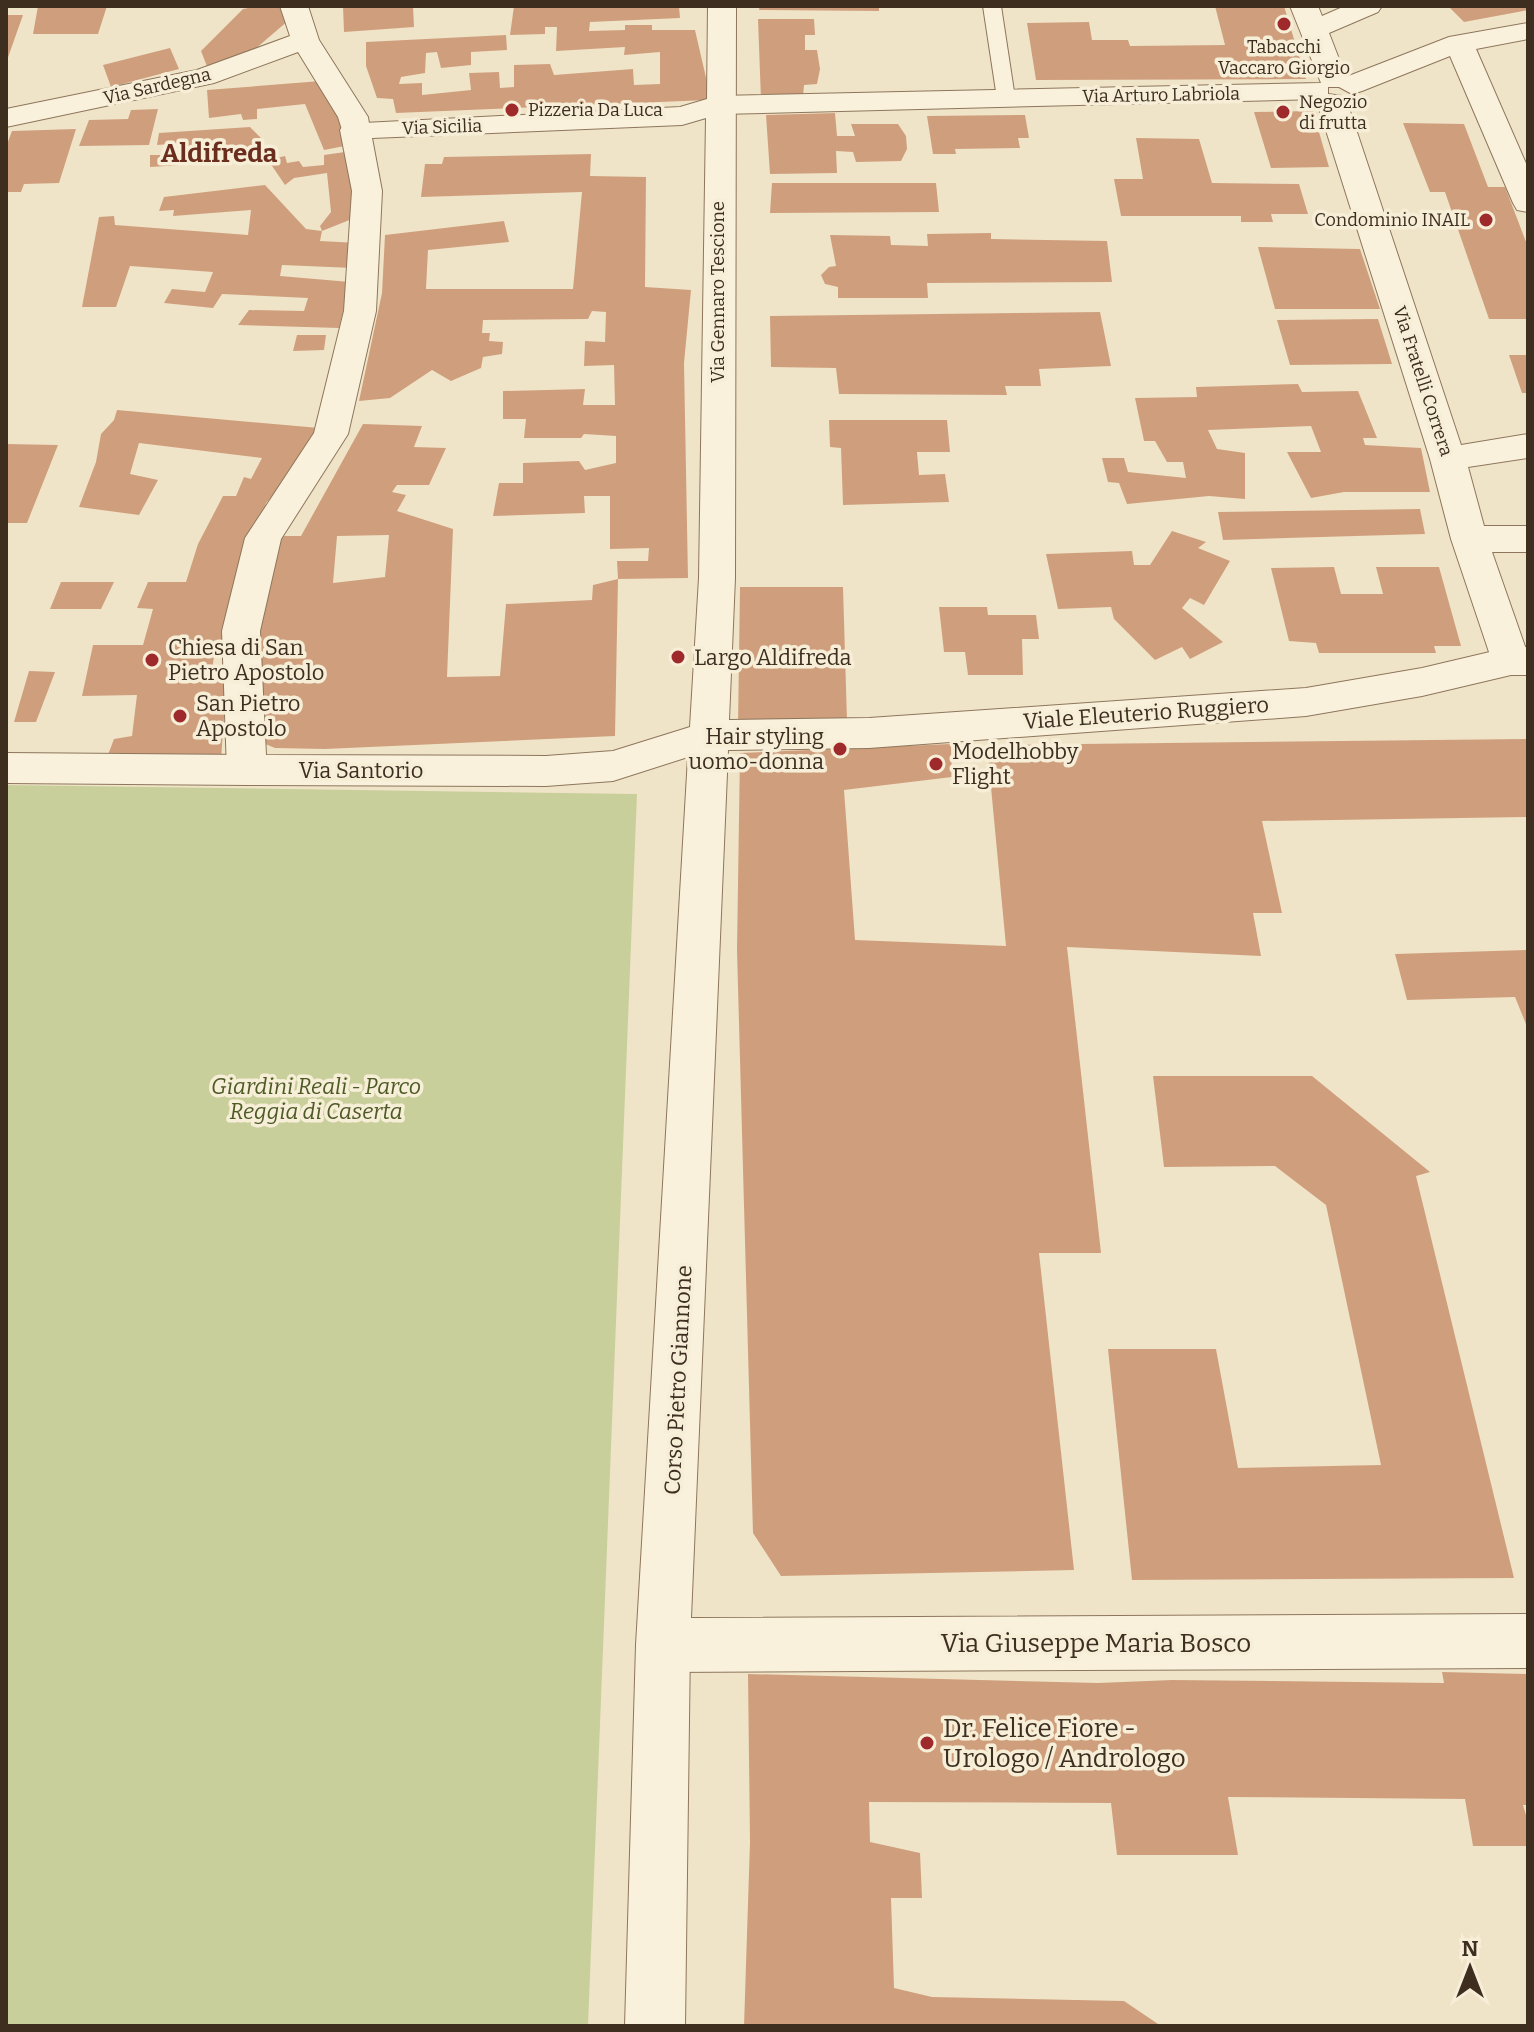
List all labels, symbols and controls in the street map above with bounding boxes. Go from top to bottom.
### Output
marker: Tabacchi Vaccaro Giorgio [1275,15,1293,33]
place label: Tabacchi Vaccaro Giorgio [1218,36,1350,79]
street label: Via Sardegna [101,63,213,109]
street label: Via Arturo Labriola [1082,83,1240,107]
place label: Negozio di frutta [1299,91,1367,134]
place label: Pizzeria Da Luca [528,99,663,121]
marker: Pizzeria Da Luca [503,101,521,119]
marker: Negozio di frutta [1274,103,1292,121]
street label: Via Sicilia [401,115,483,139]
district label: Aldifreda [161,138,278,169]
street label: Via Gennaro Tescione [707,201,729,383]
place label: Condominio INAIL [1314,209,1470,231]
marker: Condominio INAIL [1477,211,1495,229]
street label: Via Fratelli Correra [1388,303,1458,459]
place label: Chiesa di San Pietro Apostolo [168,634,324,686]
place label: Largo Aldifreda [694,644,851,671]
marker: Largo Aldifreda [669,648,687,666]
marker: Chiesa di San Pietro Apostolo [143,651,161,669]
place label: San Pietro Apostolo [196,690,300,742]
street label: Viale Eleuterio Ruggiero [1022,691,1270,735]
marker: San Pietro Apostolo [171,707,189,725]
place label: Hair styling uomo-donna [688,723,824,775]
place label: Modelhobby Flight [952,738,1079,790]
marker: Hair styling uomo-donna [831,740,849,758]
marker: Modelhobby Flight [927,755,945,773]
street label: Via Santorio [299,757,423,784]
park label: Giardini Reali - Parco Reggia di Caserta [211,1073,421,1125]
street label: Corso Pietro Giannone [659,1264,697,1496]
street label: Via Giuseppe Maria Bosco [941,1628,1251,1659]
place label: Dr. Felice Fiore - Urologo / Andrologo [943,1713,1186,1774]
marker: Dr. Felice Fiore - Urologo / Andrologo [918,1734,936,1752]
north arrow [1430,1928,1510,2008]
text: N [1462,1935,1479,1962]

